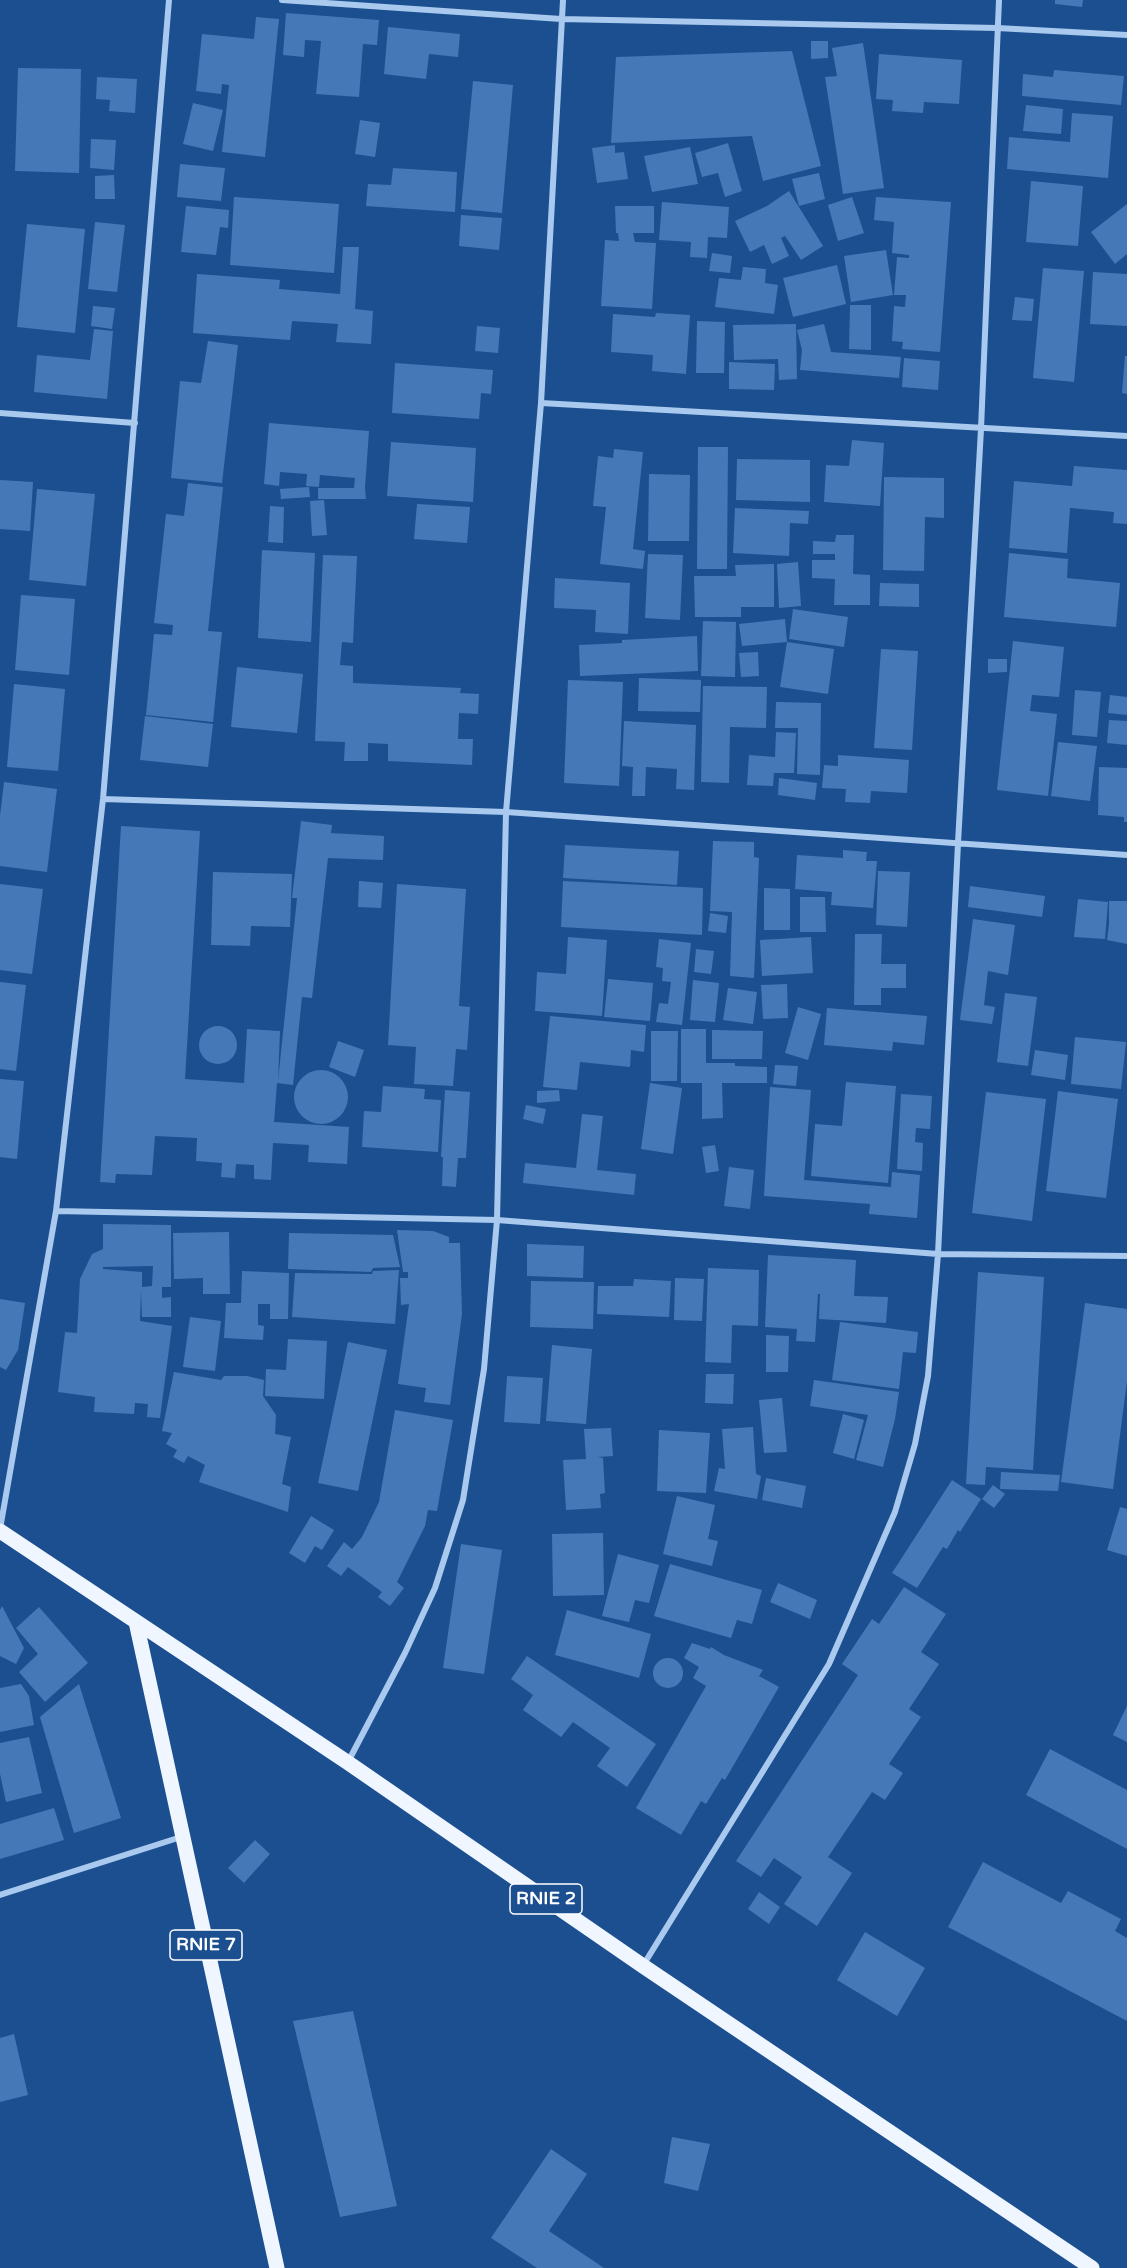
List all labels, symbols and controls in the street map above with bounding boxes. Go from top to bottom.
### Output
road number: RNIE 2 [510,1884,582,1914]
road number: RNIE 7 [170,1930,242,1960]

